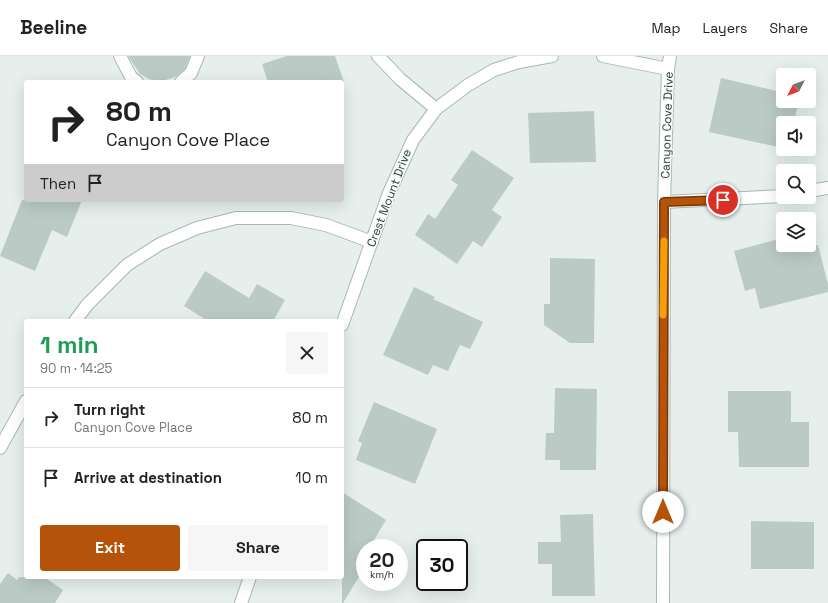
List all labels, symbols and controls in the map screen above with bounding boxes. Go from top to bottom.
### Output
text: Beeline [20,15,87,40]
text: Map [651,19,681,37]
text: Layers [703,19,747,37]
text: Share [769,19,808,37]
north arrow [776,68,816,108]
map controls [776,68,816,252]
street label: Canyon Cove Drive [657,71,677,179]
text: 80 m [106,93,172,129]
icon: right [40,96,92,148]
button: sound [776,116,816,156]
text: Canyon Cove Place [106,128,270,151]
street label: Crest Mount Drive [363,147,415,249]
button: search [776,164,816,204]
icon: arrive [84,172,106,194]
text: Then [40,174,76,193]
pin [706,183,740,217]
icon: arrive [712,189,734,211]
button: layers [776,212,816,252]
text: 1 min [40,329,99,360]
button: close [286,332,328,374]
text: 90 m · 14:25 [40,360,112,377]
text: Turn right [74,400,145,419]
icon: right [40,407,62,429]
text: 80 m [292,408,328,427]
text: Canyon Cove Place [74,419,193,436]
icon: arrive [40,467,62,489]
text: Arrive at destination [74,468,222,487]
text: 10 m [295,468,328,487]
position arrow [642,491,684,533]
button: Exit [40,525,180,571]
button: Share [188,525,328,571]
speed limit sign: 30 [416,539,468,591]
text: 20 [370,547,394,573]
text: km/h [370,568,394,581]

